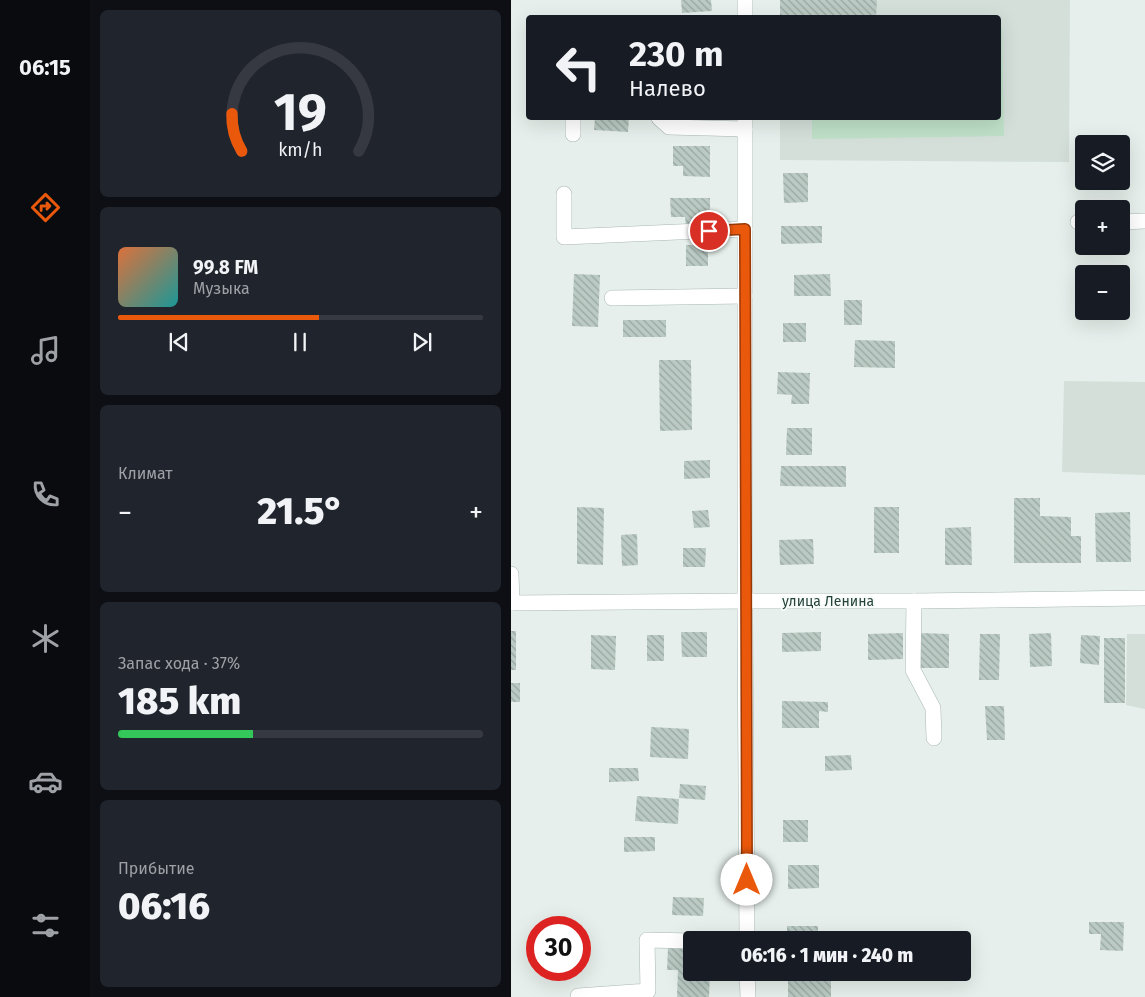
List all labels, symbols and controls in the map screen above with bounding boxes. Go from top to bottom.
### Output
text: 230 m [629,33,723,75]
icon: left [546,35,611,100]
text: 06:15 [19,54,71,81]
text: Налево [629,75,706,102]
text: 19 [274,81,327,144]
map controls [1075,135,1130,320]
button: layers [1075,135,1130,190]
text: km/h [278,139,323,161]
icon: directions [28,190,63,225]
button: + [1075,200,1130,255]
pin [688,210,730,252]
icon: arrive [695,217,723,245]
text: 99.8 FM [193,256,258,279]
button: − [1075,265,1130,320]
text: Музыка [193,279,250,298]
icon: previous [165,328,193,356]
icon: pause [286,328,314,356]
icon: next [408,328,436,356]
icon: music [28,333,63,368]
text: Климат [118,464,173,483]
icon: phone [28,477,63,512]
text: 21.5° [257,488,344,534]
text: − [118,496,132,529]
text: + [469,496,483,529]
street label: улица Ленина [782,593,874,610]
icon: climate [28,621,63,656]
text: Запас хода · 37% [118,654,240,673]
text: 185 km [118,678,241,724]
icon: car [28,764,63,799]
position arrow [720,853,772,905]
text: Прибытие [118,859,194,878]
text: 06:16 [118,883,210,929]
icon: filters [28,908,63,943]
speed limit sign: 30 [526,916,591,981]
text: 06:16 · 1 мин · 240 m [741,944,913,967]

